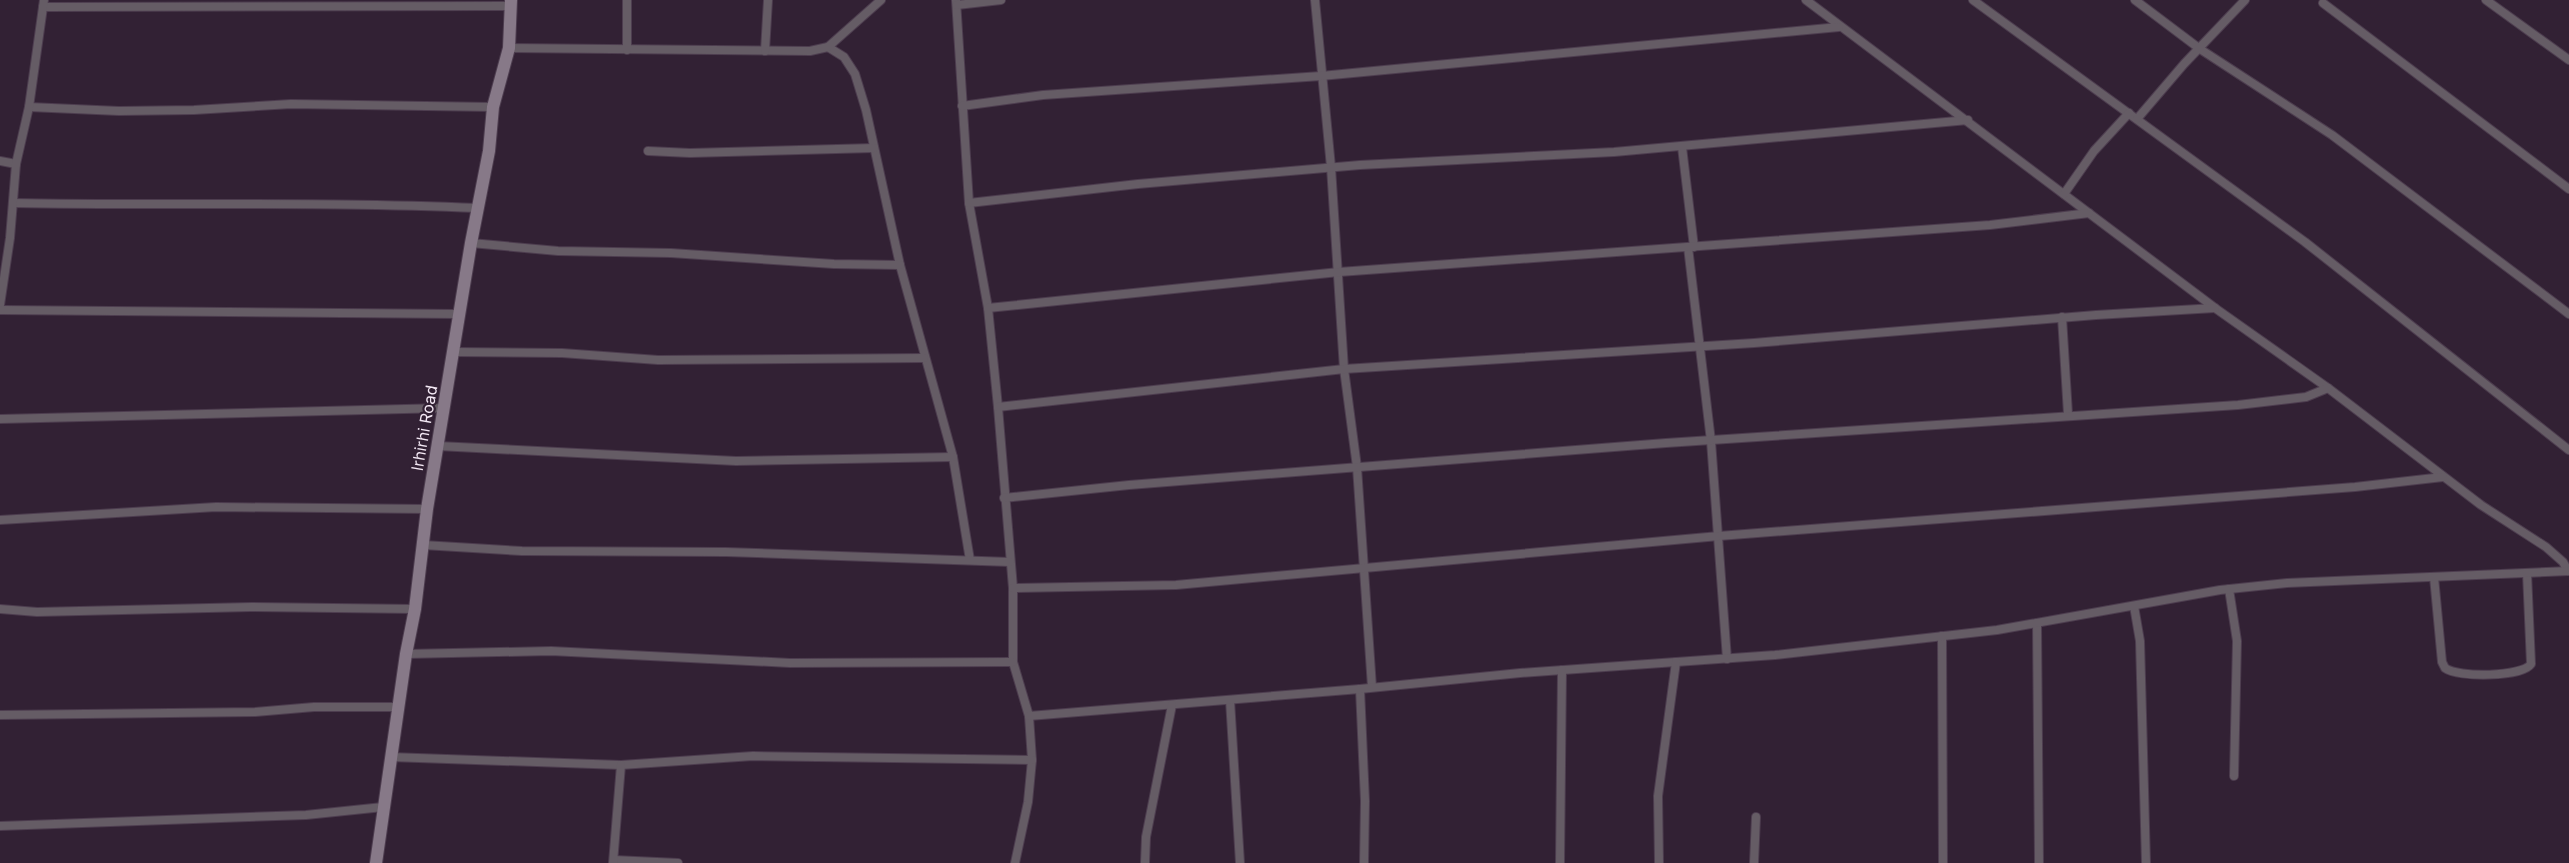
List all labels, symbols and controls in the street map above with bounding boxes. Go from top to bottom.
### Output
street label: Irhirhi Road [407,384,441,472]

